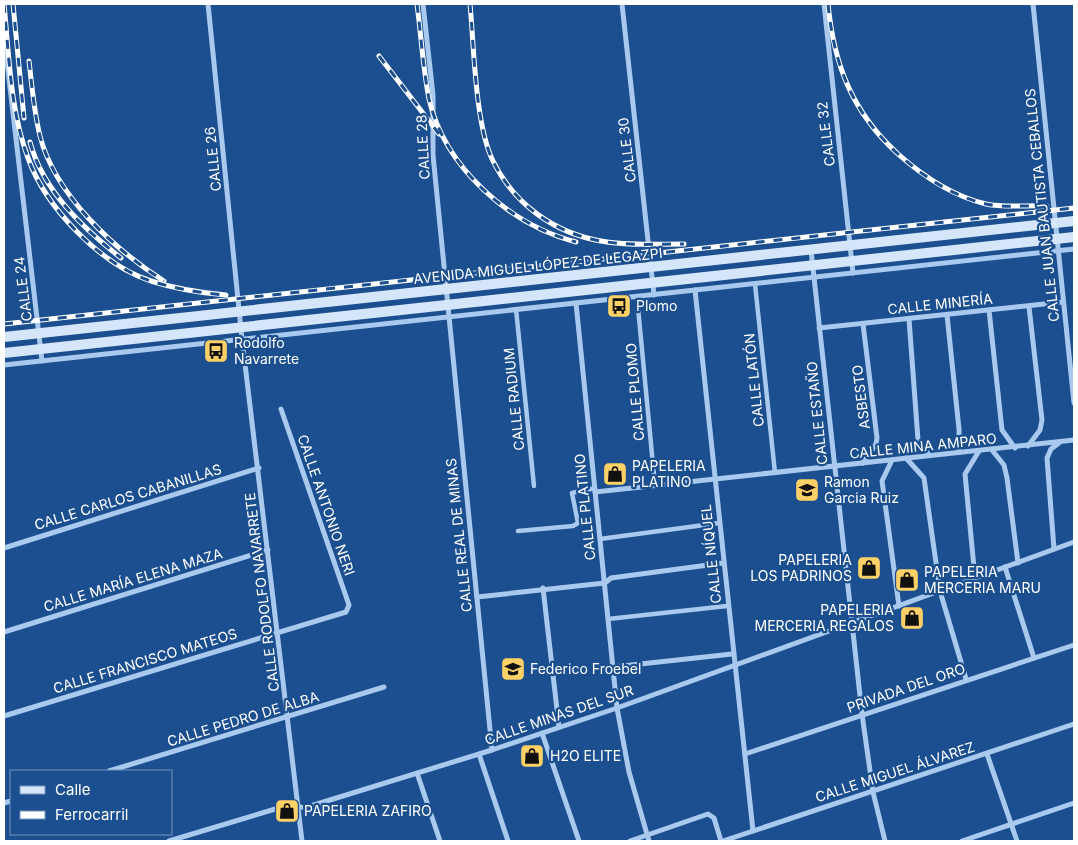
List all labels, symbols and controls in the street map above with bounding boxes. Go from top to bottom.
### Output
street label: CALLE JUAN BAUTISTA CEBALLOS [1021,87,1062,323]
street label: CALLE 32 [813,101,838,167]
street label: CALLE 28 [412,114,433,180]
street label: CALLE 30 [614,117,639,183]
street label: CALLE 26 [201,126,224,192]
street label: AVENIDA MIGUEL LÓPEZ DE LEGAZPI [413,244,663,287]
street label: CALLE 24 [10,256,35,322]
street label: CALLE MINERÍA [887,289,994,317]
bus stop icon: Plomo [606,293,632,319]
place label: Plomo [636,297,677,314]
street label: CALLE LATÓN [740,332,767,428]
place label: Rodolfo Navarrete [234,334,299,367]
bus stop icon: Rodolfo Navarrete [203,338,229,364]
street label: CALLE PLOMO [622,342,647,442]
street label: CALLE RADIUM [500,347,527,451]
street label: CALLE ESTAÑO [803,360,830,466]
street label: ASBESTO [848,364,873,430]
street label: CALLE MINA AMPARO [848,429,997,462]
street label: CALLE ANTONIO NERI [294,432,359,578]
street label: CALLE PLATINO [570,453,599,561]
street label: CALLE REAL DE MINAS [442,457,475,613]
place label: PAPELERIA PLATINO [632,457,706,490]
street label: CALLE CARLOS CABANILLAS [32,460,223,533]
shop icon: PAPELERIA PLATINO [602,461,628,487]
place label: Ramon Garcia Ruiz [824,473,899,506]
school or university icon: Ramon Garcia Ruiz [794,477,820,503]
street label: CALLE RODOLFO NAVARRETE [241,491,282,693]
street label: CALLE NÍQUEL [697,504,724,604]
street label: CALLE MARÍA ELENA MAZA [41,544,225,615]
place label: PAPELERIA LOS PADRINOS [750,551,852,584]
shop icon: PAPELERIA LOS PADRINOS [856,555,882,581]
place label: PAPELERIA MERCERIA MARU [924,563,1041,596]
shop icon: PAPELERIA MERCERIA MARU [894,567,920,593]
place label: PAPELERIA MERCERIA REGALOS [754,601,894,634]
shop icon: PAPELERIA MERCERIA REGALOS [899,605,925,631]
street label: CALLE FRANCISCO MATEOS [51,624,239,697]
school or university icon: Federico Froebel [500,656,526,682]
street label: PRIVADA DEL ORO [844,659,967,716]
place label: Federico Froebel [530,660,641,677]
street label: CALLE MINAS DEL SUR [482,681,635,748]
street label: CALLE PEDRO DE ALBA [165,687,321,750]
street label: CALLE MIGUEL ÁLVAREZ [813,738,977,805]
shop icon: H2O ELITE [519,743,545,769]
place label: H2O ELITE [550,747,621,764]
legend [10,770,172,835]
text: Calle [55,780,90,799]
shop icon: PAPELERIA ZAFIRO [274,798,300,824]
place label: PAPELERIA ZAFIRO [304,802,432,819]
text: Ferrocarril [55,805,128,824]

